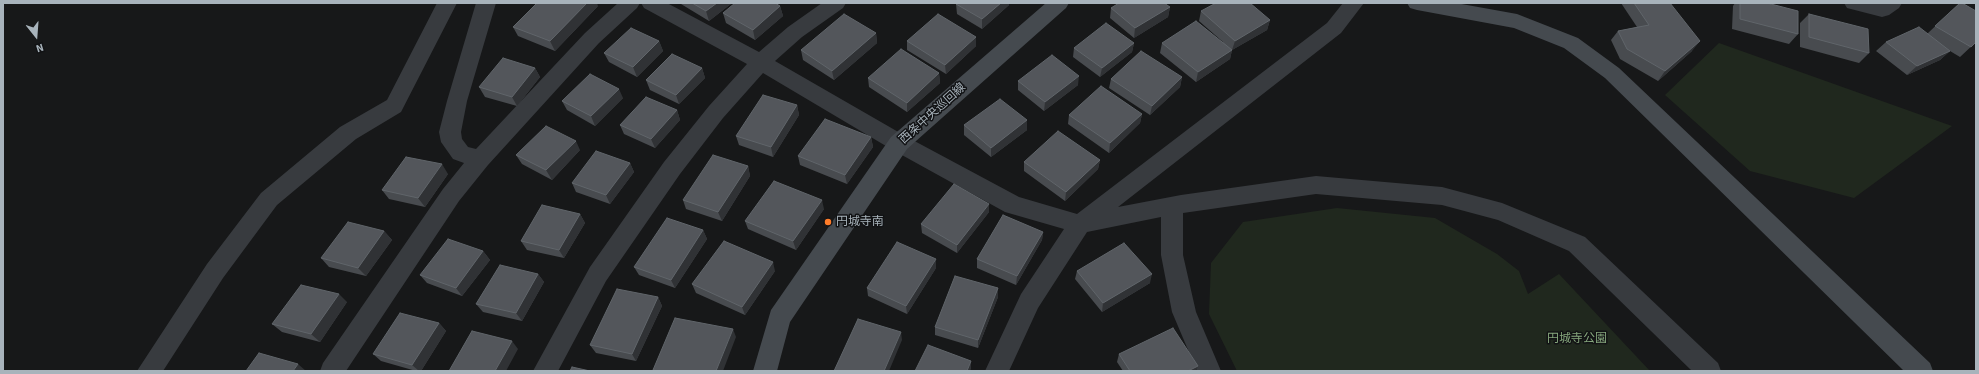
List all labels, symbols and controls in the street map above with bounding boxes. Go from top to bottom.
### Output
north arrow [16,16,56,56]
text: N [34,40,45,56]
street label: 西条中央巡回線 [897,81,969,147]
place label: 円城寺南 [836,215,884,229]
marker: 円城寺南 [823,217,833,227]
park label: 円城寺公園 [1547,332,1607,346]

